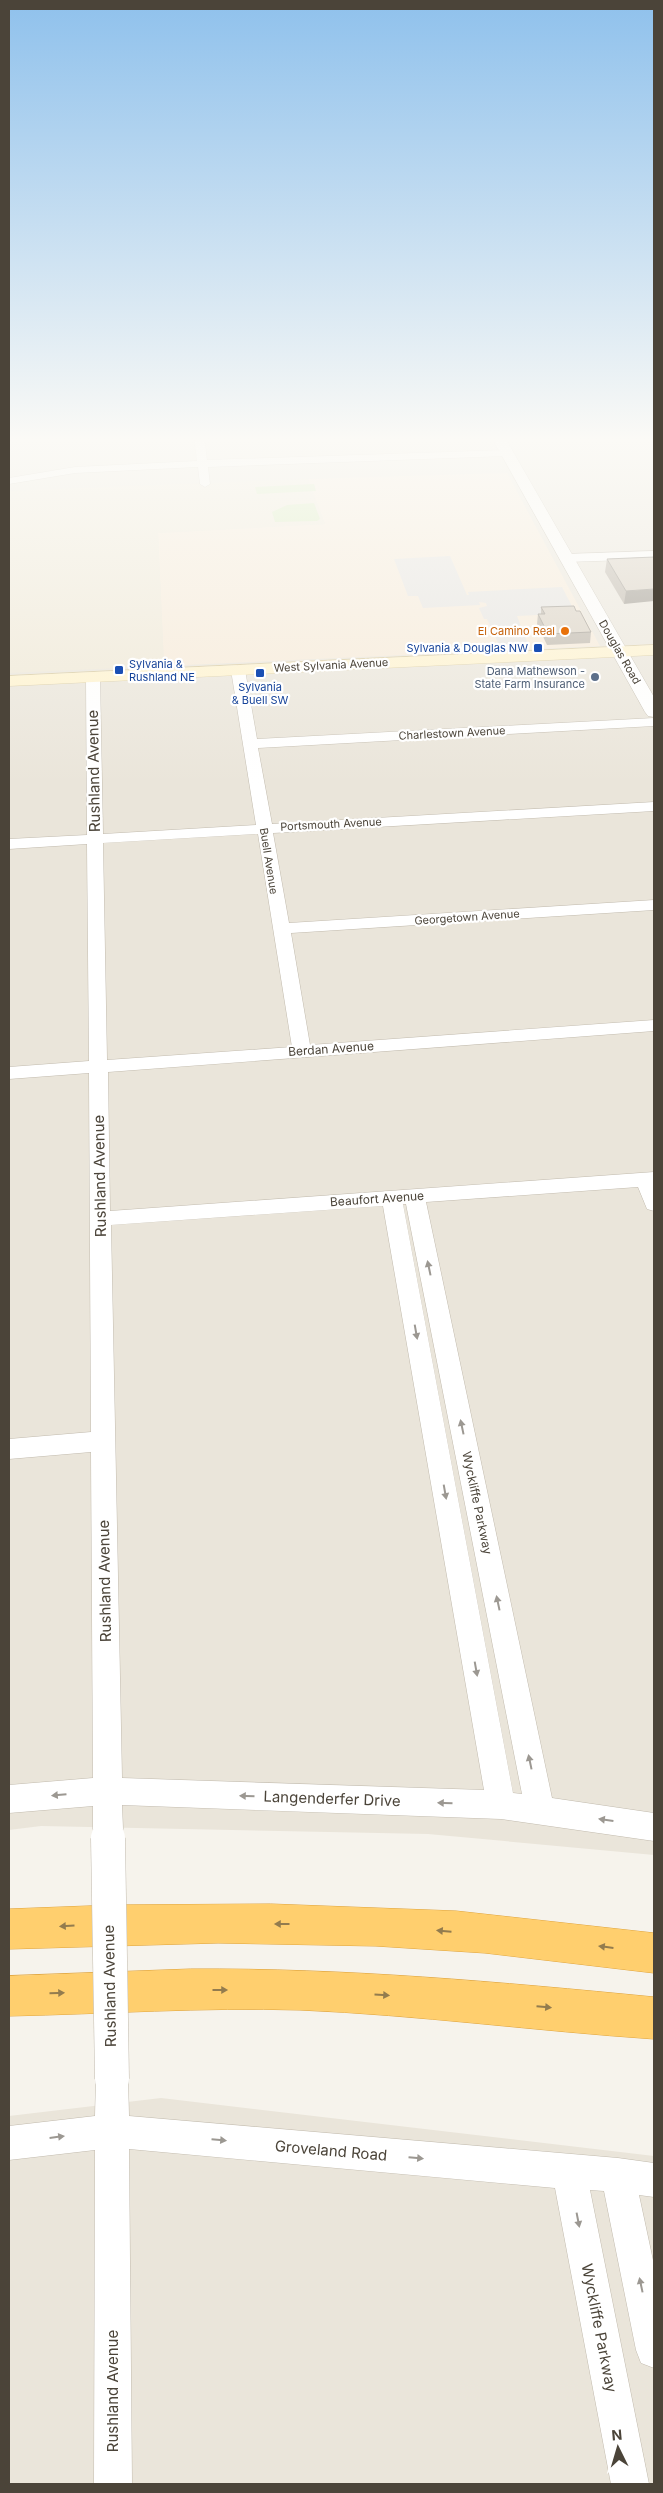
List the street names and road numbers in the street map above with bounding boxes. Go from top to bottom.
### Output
street label: Douglas Road [596,617,644,687]
street label: West Sylvania Avenue [273,655,389,675]
street label: Rushland Avenue [83,710,104,832]
street label: Charlestown Avenue [398,723,506,743]
street label: Portsmouth Avenue [280,814,382,834]
street label: Buell Avenue [257,827,281,895]
street label: Georgetown Avenue [414,906,520,928]
street label: Berdan Avenue [288,1038,374,1059]
street label: Rushland Avenue [89,1115,110,1237]
street label: Beaufort Avenue [329,1188,424,1209]
street label: Wyckliffe Parkway [459,1450,496,1556]
street label: Rushland Avenue [94,1520,115,1642]
street label: Langenderfer Drive [263,1787,401,1810]
street label: Rushland Avenue [99,1925,120,2047]
street label: Groveland Road [274,2136,388,2165]
street label: Wyckliffe Parkway [578,2262,621,2395]
street label: Rushland Avenue [103,2330,122,2452]

